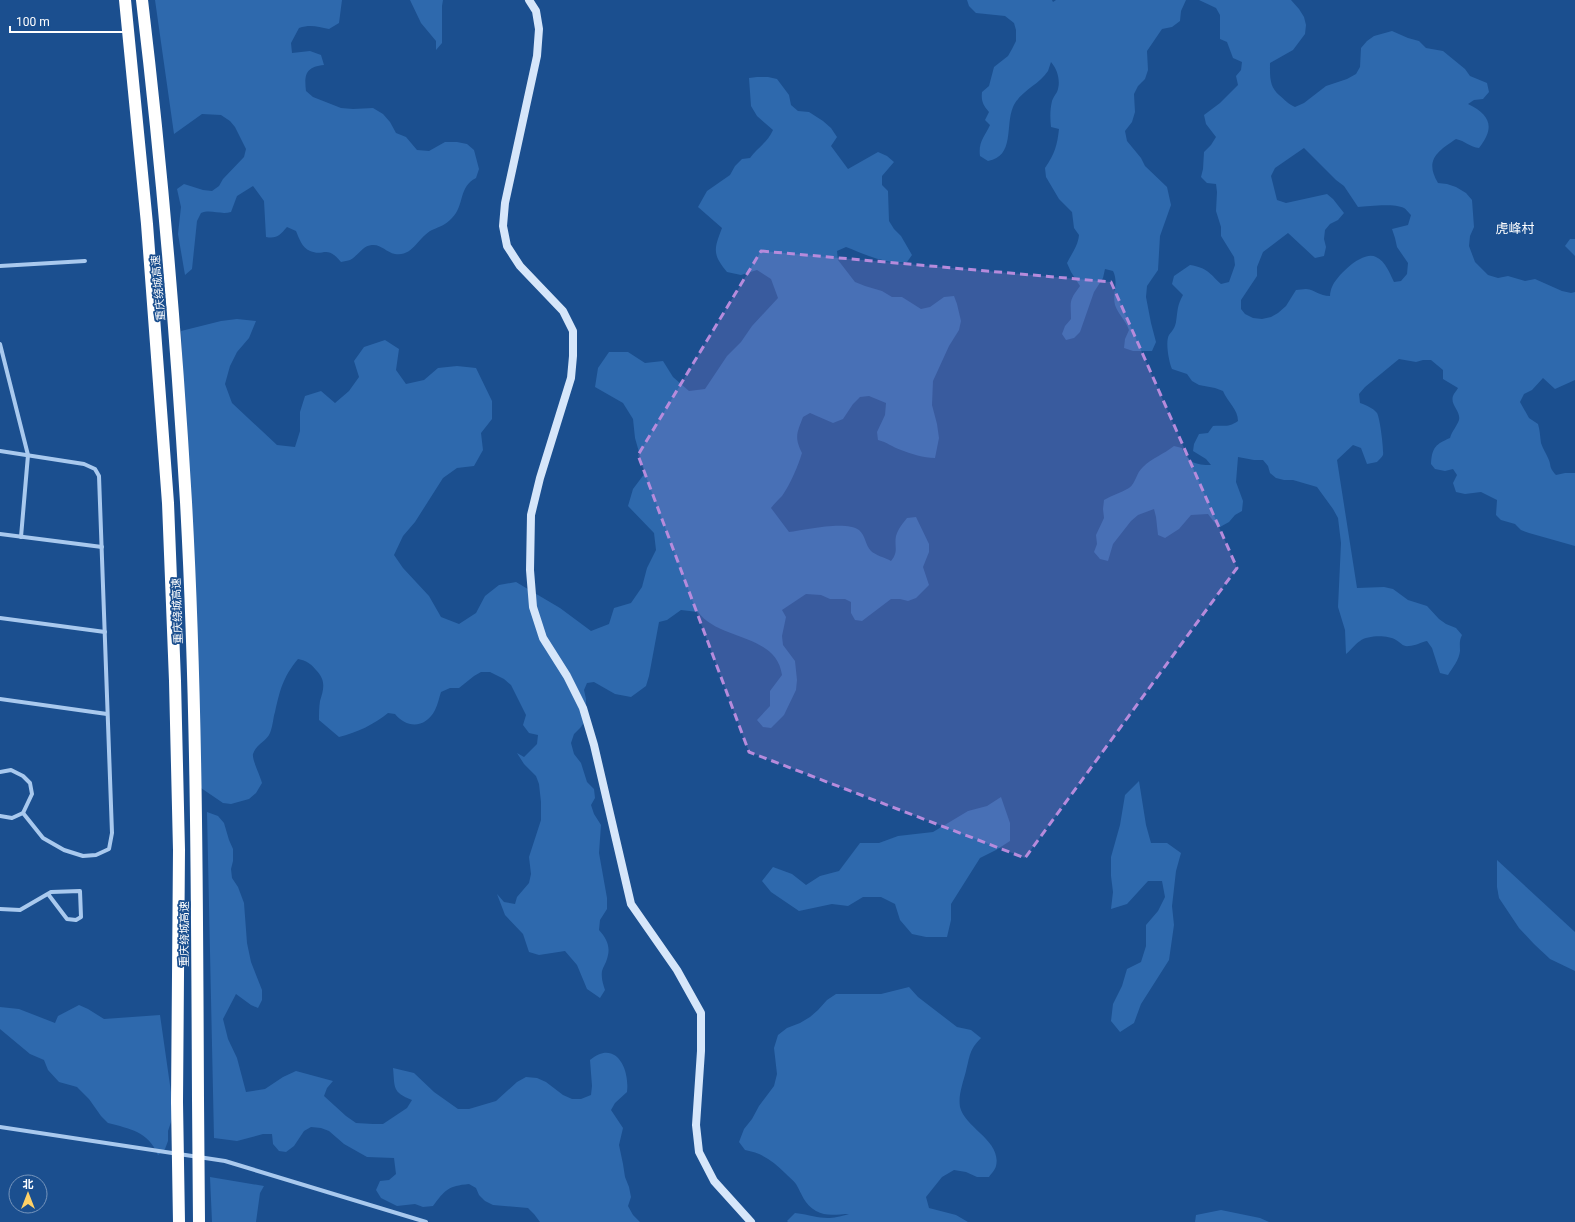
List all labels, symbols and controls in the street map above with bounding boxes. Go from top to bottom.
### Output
scale bar [10,8,123,34]
text: 100 m [16,15,50,29]
district label: 虎峰村 [1495,221,1535,236]
street label: 重庆绕城高速 [149,255,168,321]
street label: 重庆绕城高速 [170,578,185,644]
street label: 重庆绕城高速 [178,901,191,967]
north arrow [8,1174,48,1214]
text: 北 [23,1178,34,1191]

